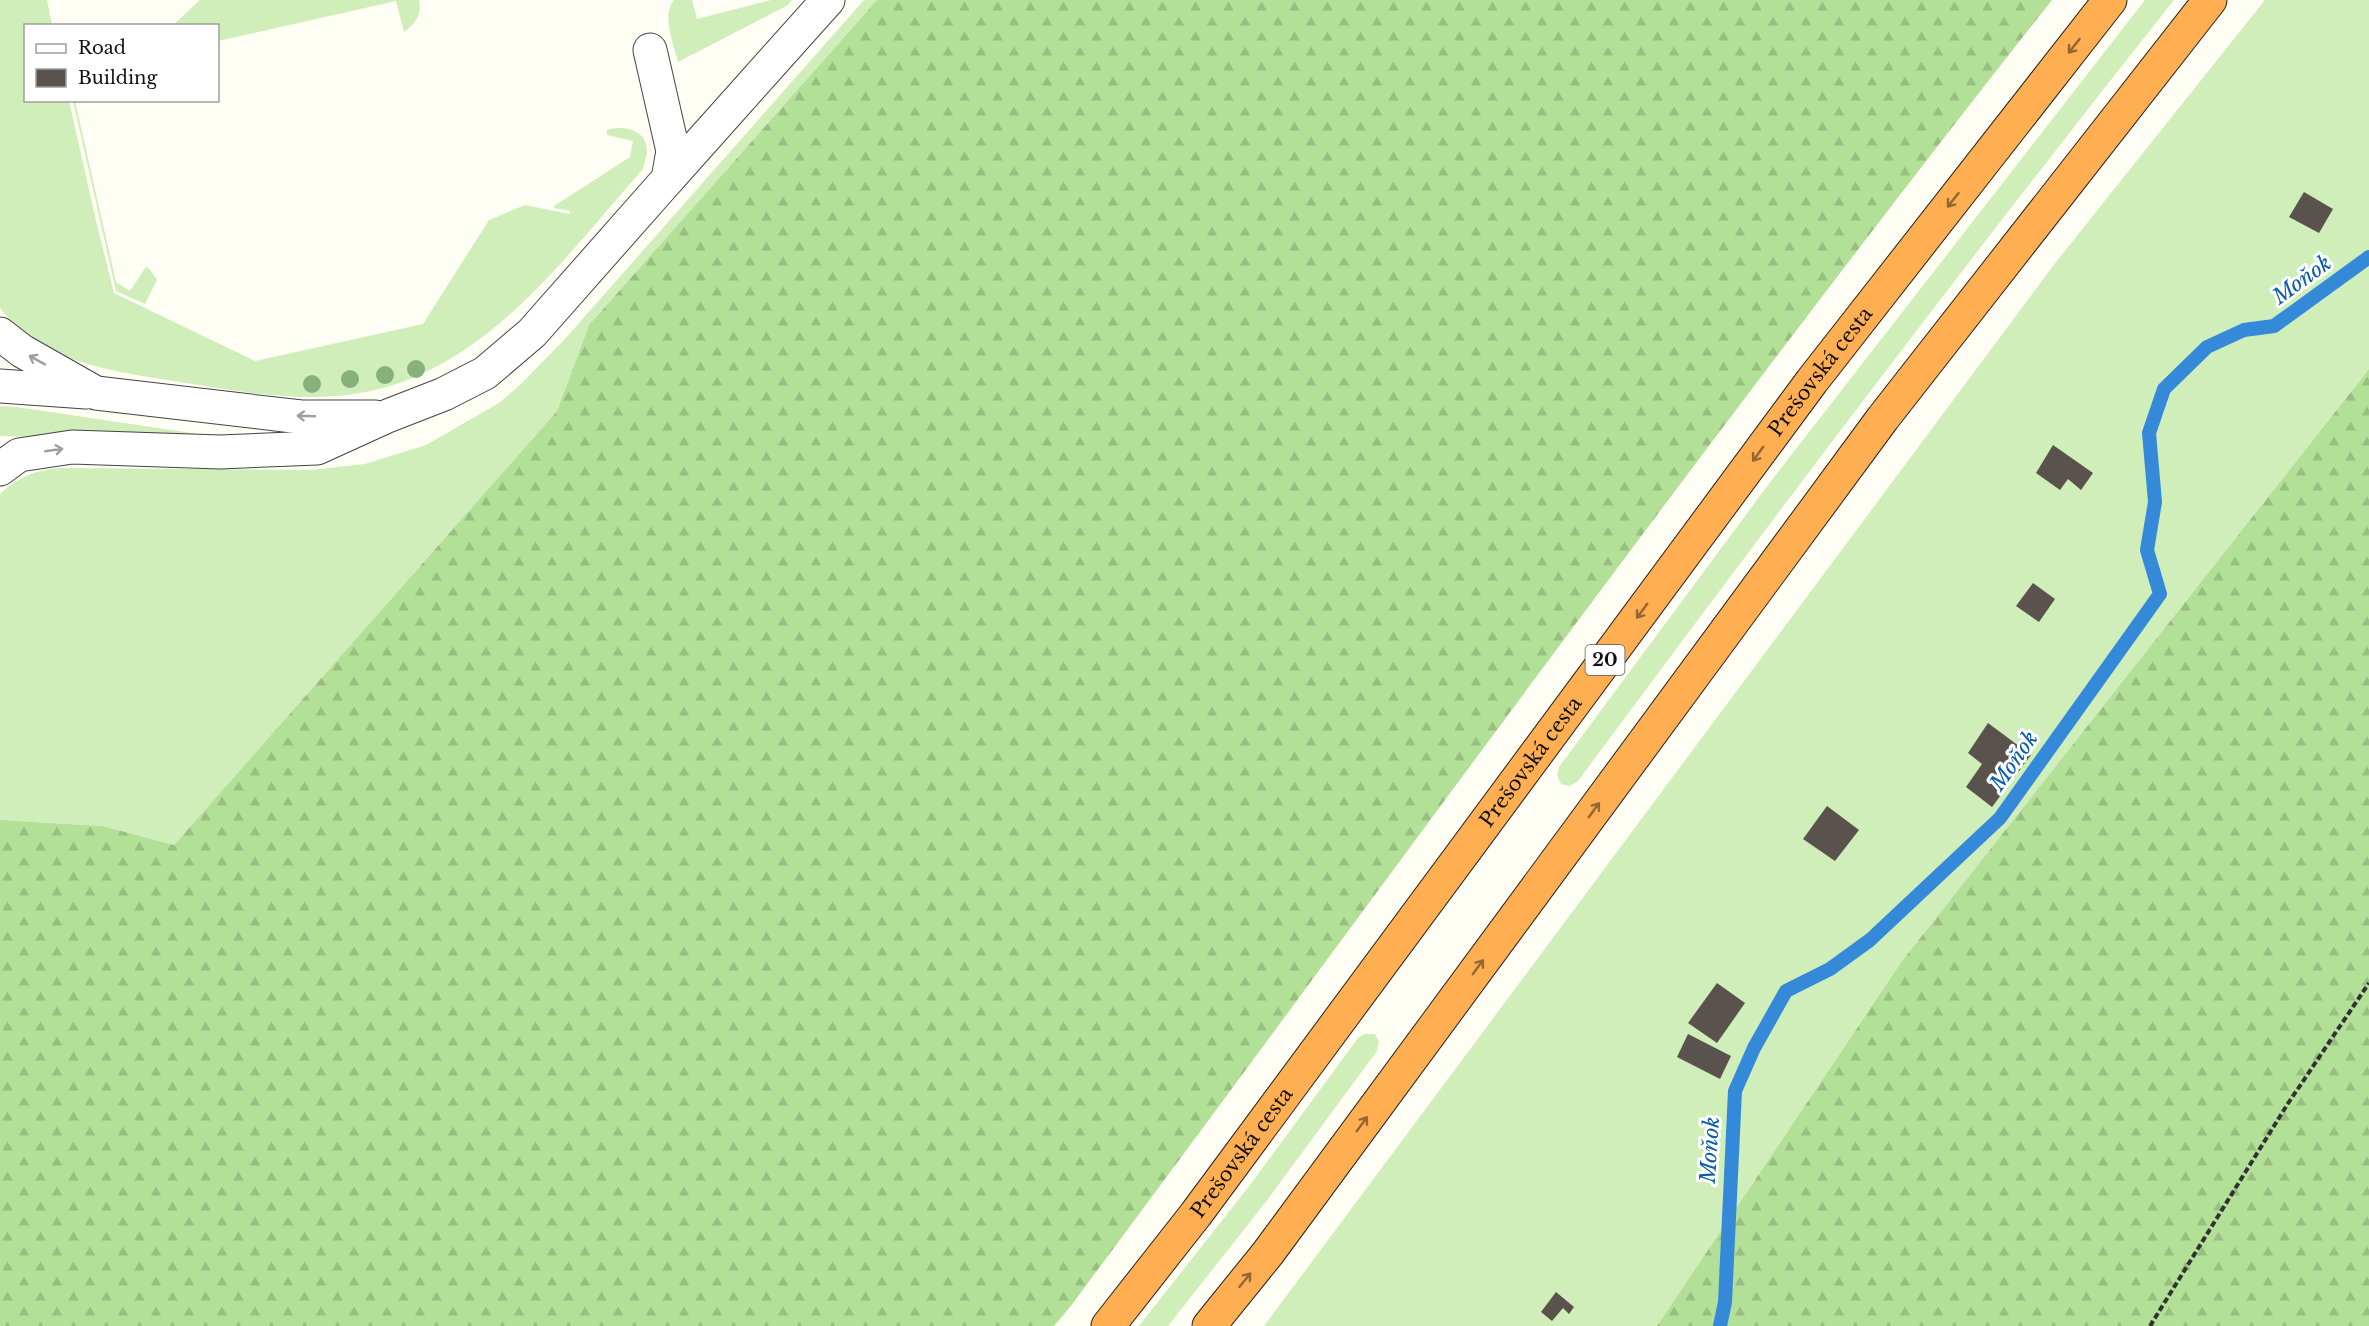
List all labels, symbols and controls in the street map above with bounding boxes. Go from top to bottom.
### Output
legend [24,24,219,102]
text: Road [78,37,126,59]
one-way arrow [2067,38,2080,54]
text: Building [78,67,157,89]
one-way arrow [1947,191,1960,207]
water label: Moňok [2267,250,2337,311]
street label: Prešovská cesta [1763,301,1878,441]
one-way arrow [29,353,46,365]
one-way arrow [296,411,316,422]
one-way arrow [43,445,63,456]
one-way arrow [1751,445,1764,461]
one-way arrow [1636,602,1648,618]
road number: 20 [1586,645,1624,675]
street label: Prešovská cesta [1474,691,1587,832]
water label: Moňok [1984,726,2044,797]
one-way arrow [1587,803,1600,819]
one-way arrow [1472,960,1484,976]
street label: Prešovská cesta [1185,1082,1298,1222]
water label: Moňok [1695,1116,1725,1185]
one-way arrow [1356,1117,1368,1133]
one-way arrow [1239,1273,1252,1289]

